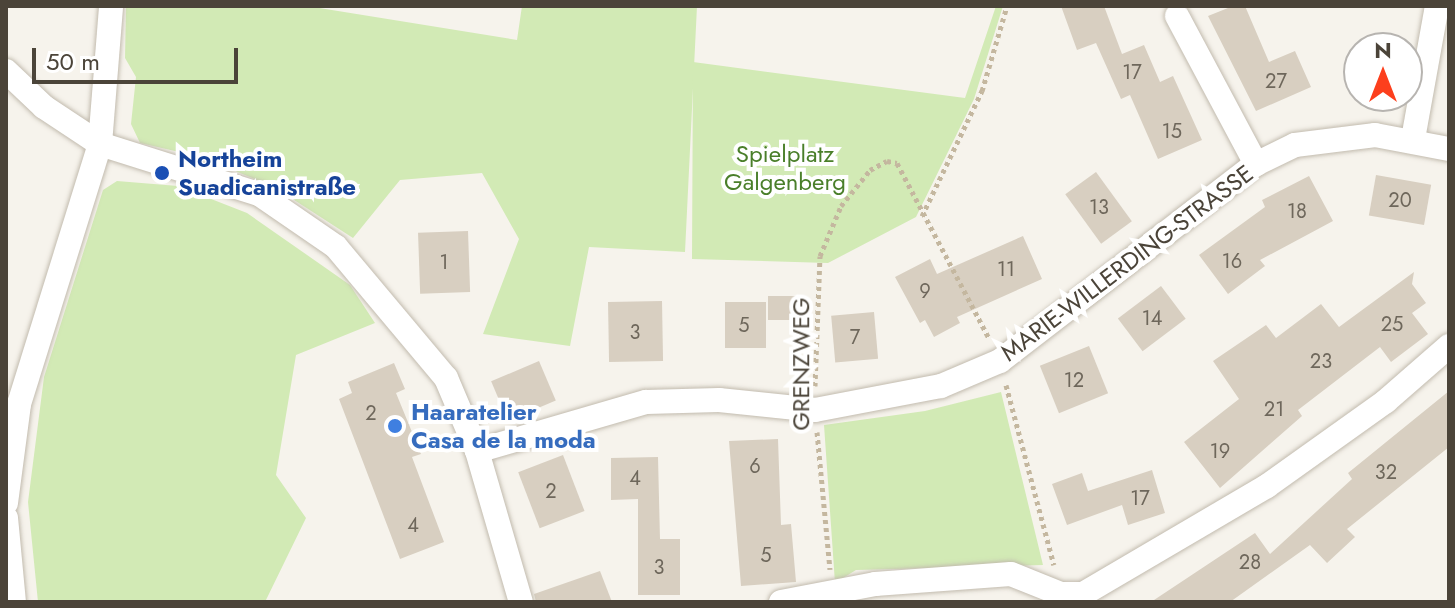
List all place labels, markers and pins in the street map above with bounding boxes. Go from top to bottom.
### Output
place label: Northeim Suadicanistraße [178,145,356,201]
marker: Northeim Suadicanistraße [153,164,171,182]
place label: Haaratelier Casa de la moda [411,398,596,454]
marker: Haaratelier Casa de la moda [386,417,404,435]

